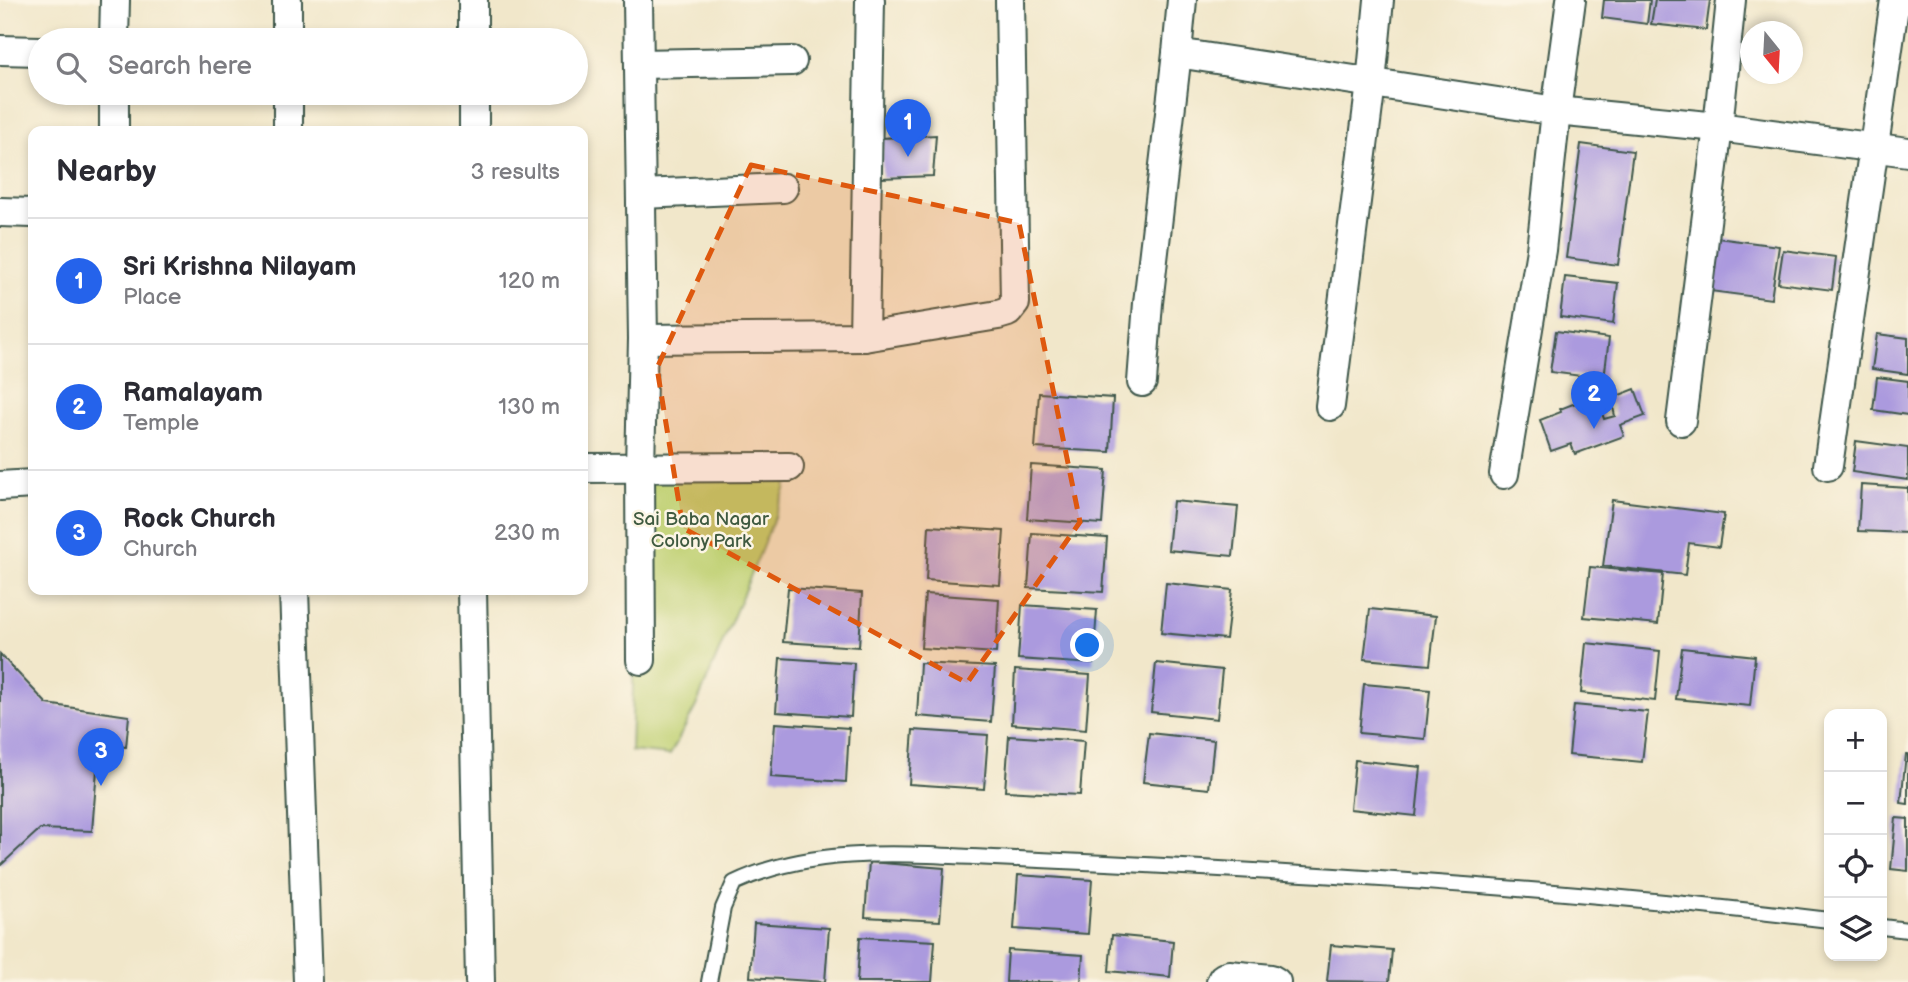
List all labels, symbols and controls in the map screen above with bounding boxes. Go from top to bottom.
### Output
north arrow [1740,21,1803,84]
search box [28,28,588,105]
icon: search [52,48,90,86]
text: Search here [108,51,252,82]
pin: 1 [885,99,931,157]
text: Nearby [56,154,156,190]
text: 3 results [471,158,560,186]
text: Sri Krishna Nilayam [123,252,356,283]
text: 1 [74,267,84,295]
text: 120 m [499,267,560,295]
text: Place [123,283,181,311]
pin: 2 [1571,371,1617,429]
text: Ramalayam [123,378,263,409]
text: 2 [72,393,86,421]
text: 130 m [498,393,560,421]
text: Temple [123,409,199,437]
text: Rock Church [123,504,276,535]
park label: Sai Baba Nagar Colony Park [633,508,770,553]
text: 3 [72,519,86,547]
text: 230 m [494,519,560,547]
text: Church [123,535,198,563]
your location [1070,628,1104,662]
map controls [1824,709,1887,961]
button: + [1824,709,1887,772]
pin: 3 [78,728,124,786]
button: − [1824,772,1887,835]
button: locate [1824,835,1887,898]
button: layers [1824,898,1887,961]

